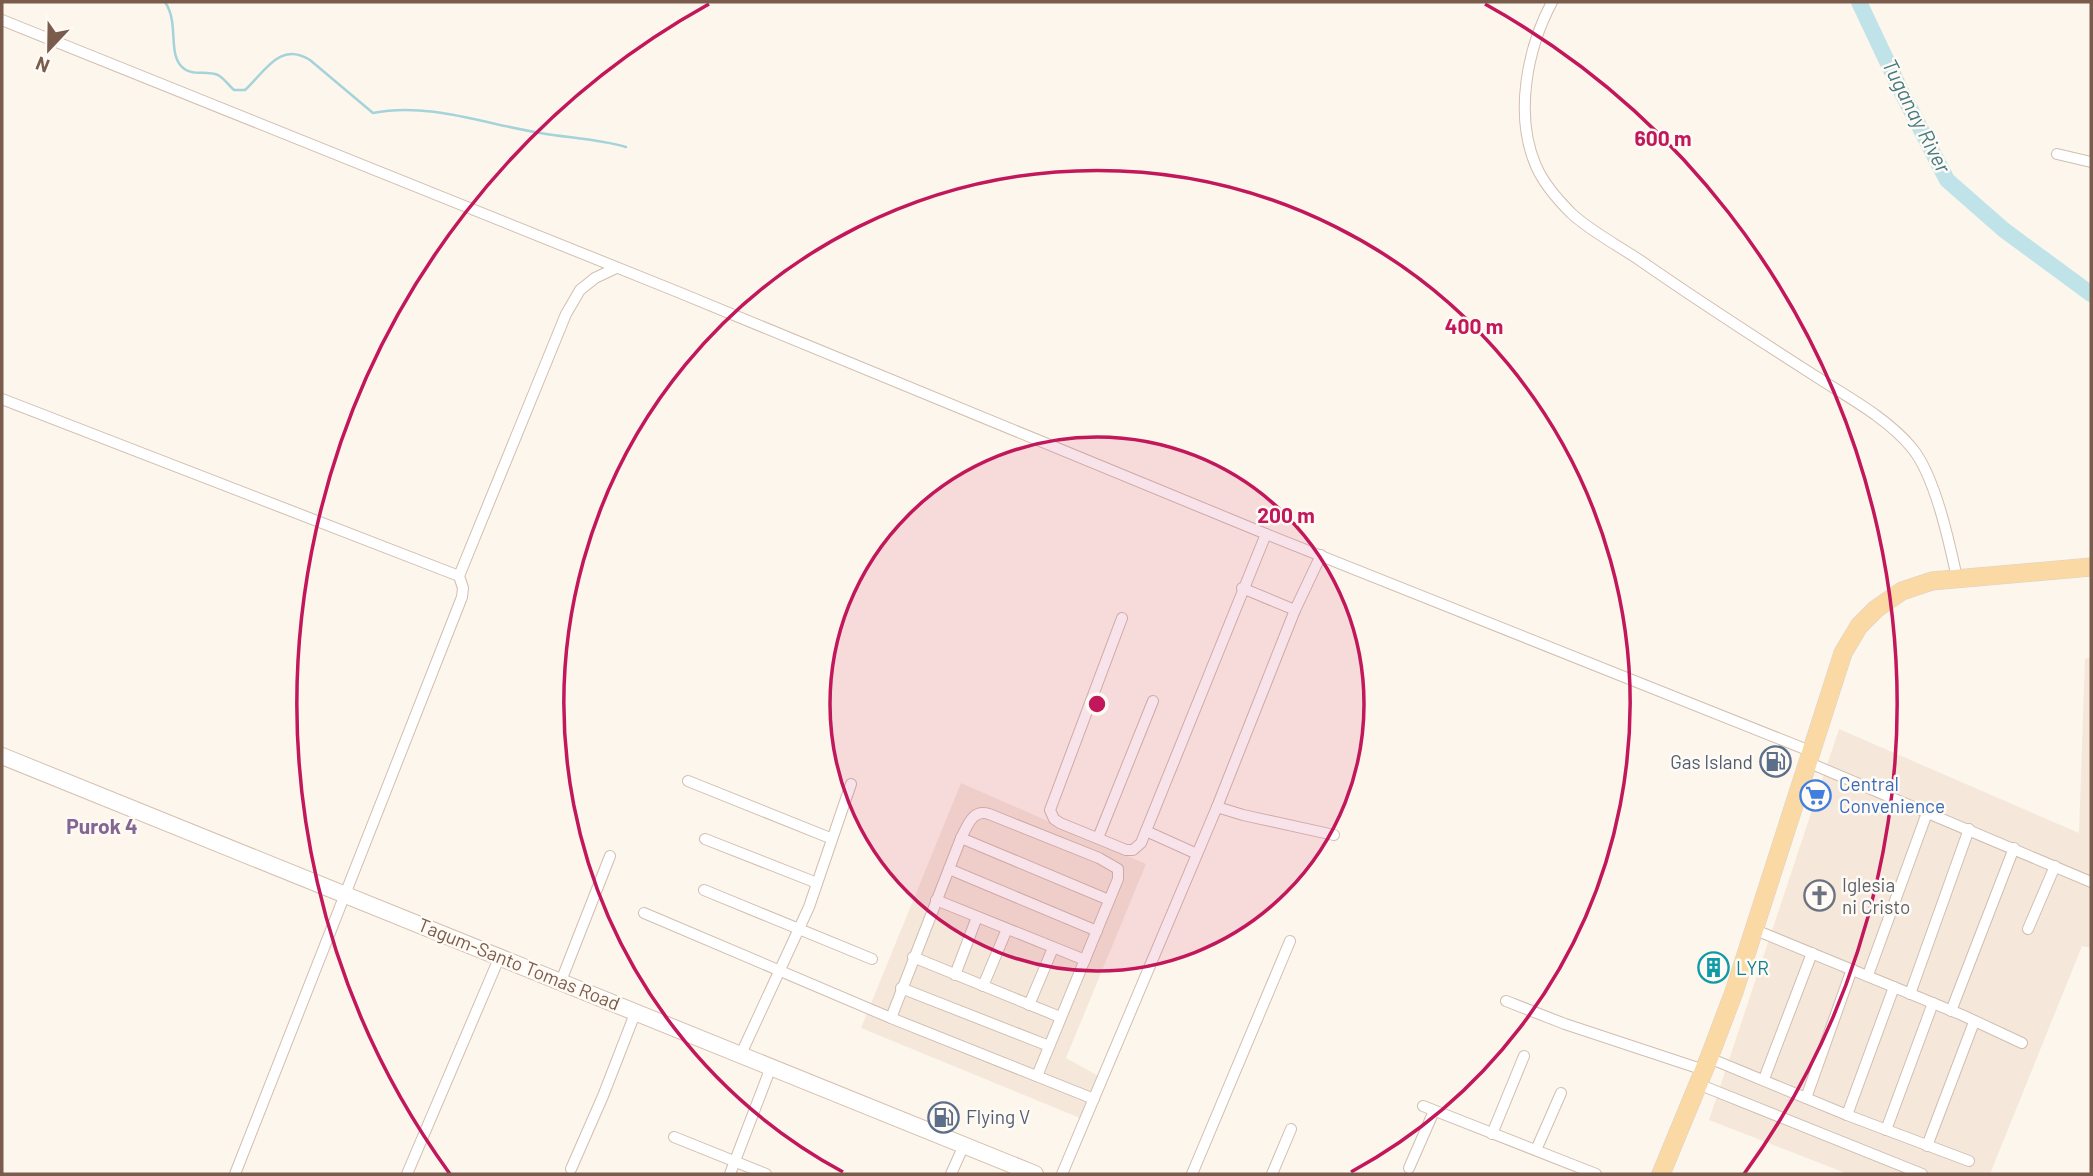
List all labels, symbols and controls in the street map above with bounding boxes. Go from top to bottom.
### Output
north arrow [14,14,84,84]
text: N [32,52,53,78]
water label: Tuganay River [1878,54,1957,177]
text: 600 m [1635,125,1691,150]
text: 400 m [1445,313,1503,338]
text: 200 m [1257,502,1315,527]
centre of rings [1085,692,1109,716]
fuel station icon: Gas Island [1759,745,1793,779]
place label: Gas Island [1670,750,1753,773]
place label: Central Convenience [1839,772,1945,817]
supermarket icon: Central Convenience [1799,778,1833,812]
district label: Purok 4 [66,813,138,838]
place label: Iglesia ni Cristo [1842,873,1910,918]
church icon: Iglesia ni Cristo [1802,879,1836,913]
street label: Tagum-Santo Tomas Road [415,912,623,1015]
building icon: LYR [1696,951,1730,985]
place label: LYR [1736,956,1769,979]
fuel station icon: Flying V [926,1100,960,1134]
place label: Flying V [966,1105,1030,1128]

